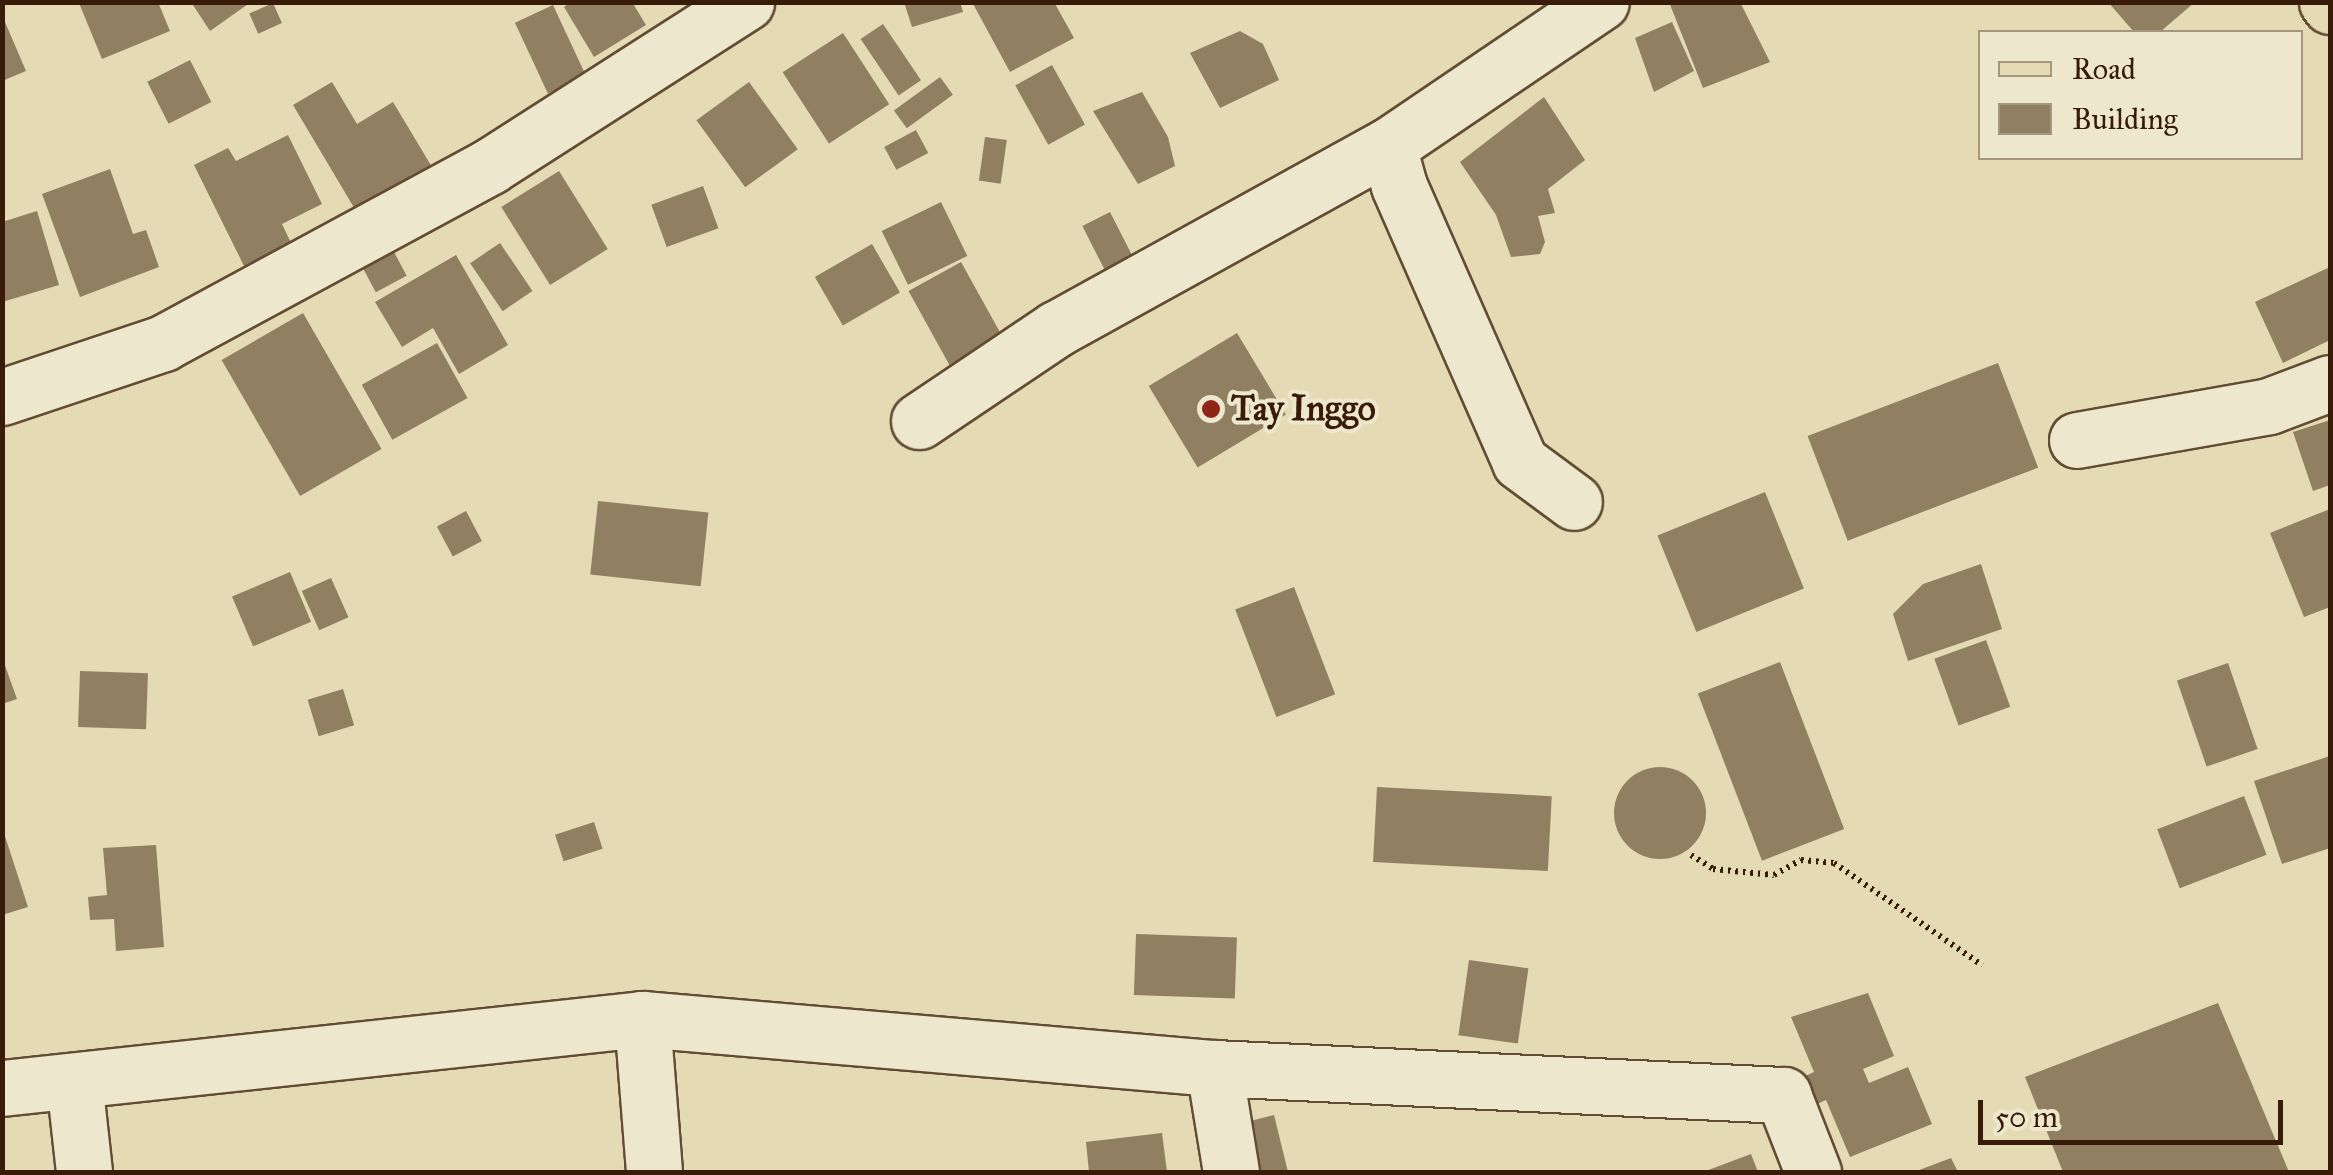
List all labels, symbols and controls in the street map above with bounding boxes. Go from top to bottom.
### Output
legend [1978,30,2303,160]
text: Road [2072,51,2136,87]
text: Building [2072,101,2178,137]
place label: Tay Inggo [1231,388,1376,430]
marker: Tay Inggo [1200,398,1222,420]
scale bar [1983,1080,2288,1142]
text: 50 m [1995,1099,2058,1135]

